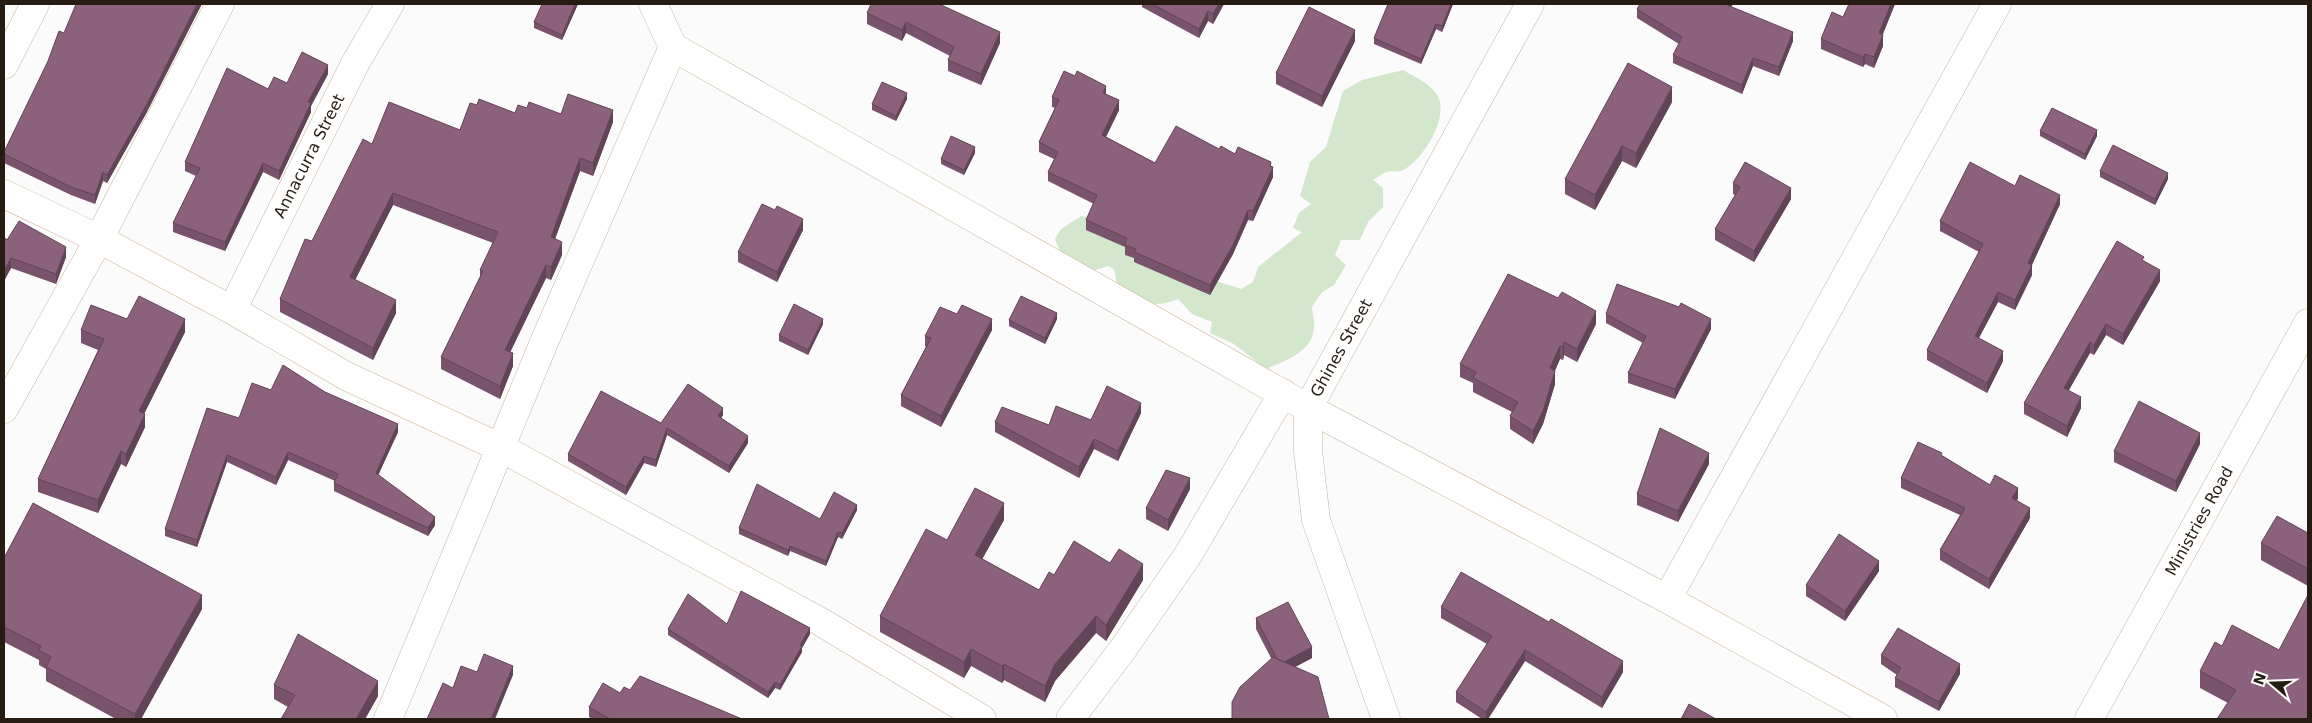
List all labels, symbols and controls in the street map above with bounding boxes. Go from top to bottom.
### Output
street label: Annacurra Street [270,91,348,221]
street label: Ghines Street [1306,296,1376,400]
street label: Ministries Road [2161,463,2237,579]
north arrow [2247,658,2297,708]
text: N [2250,671,2269,687]

